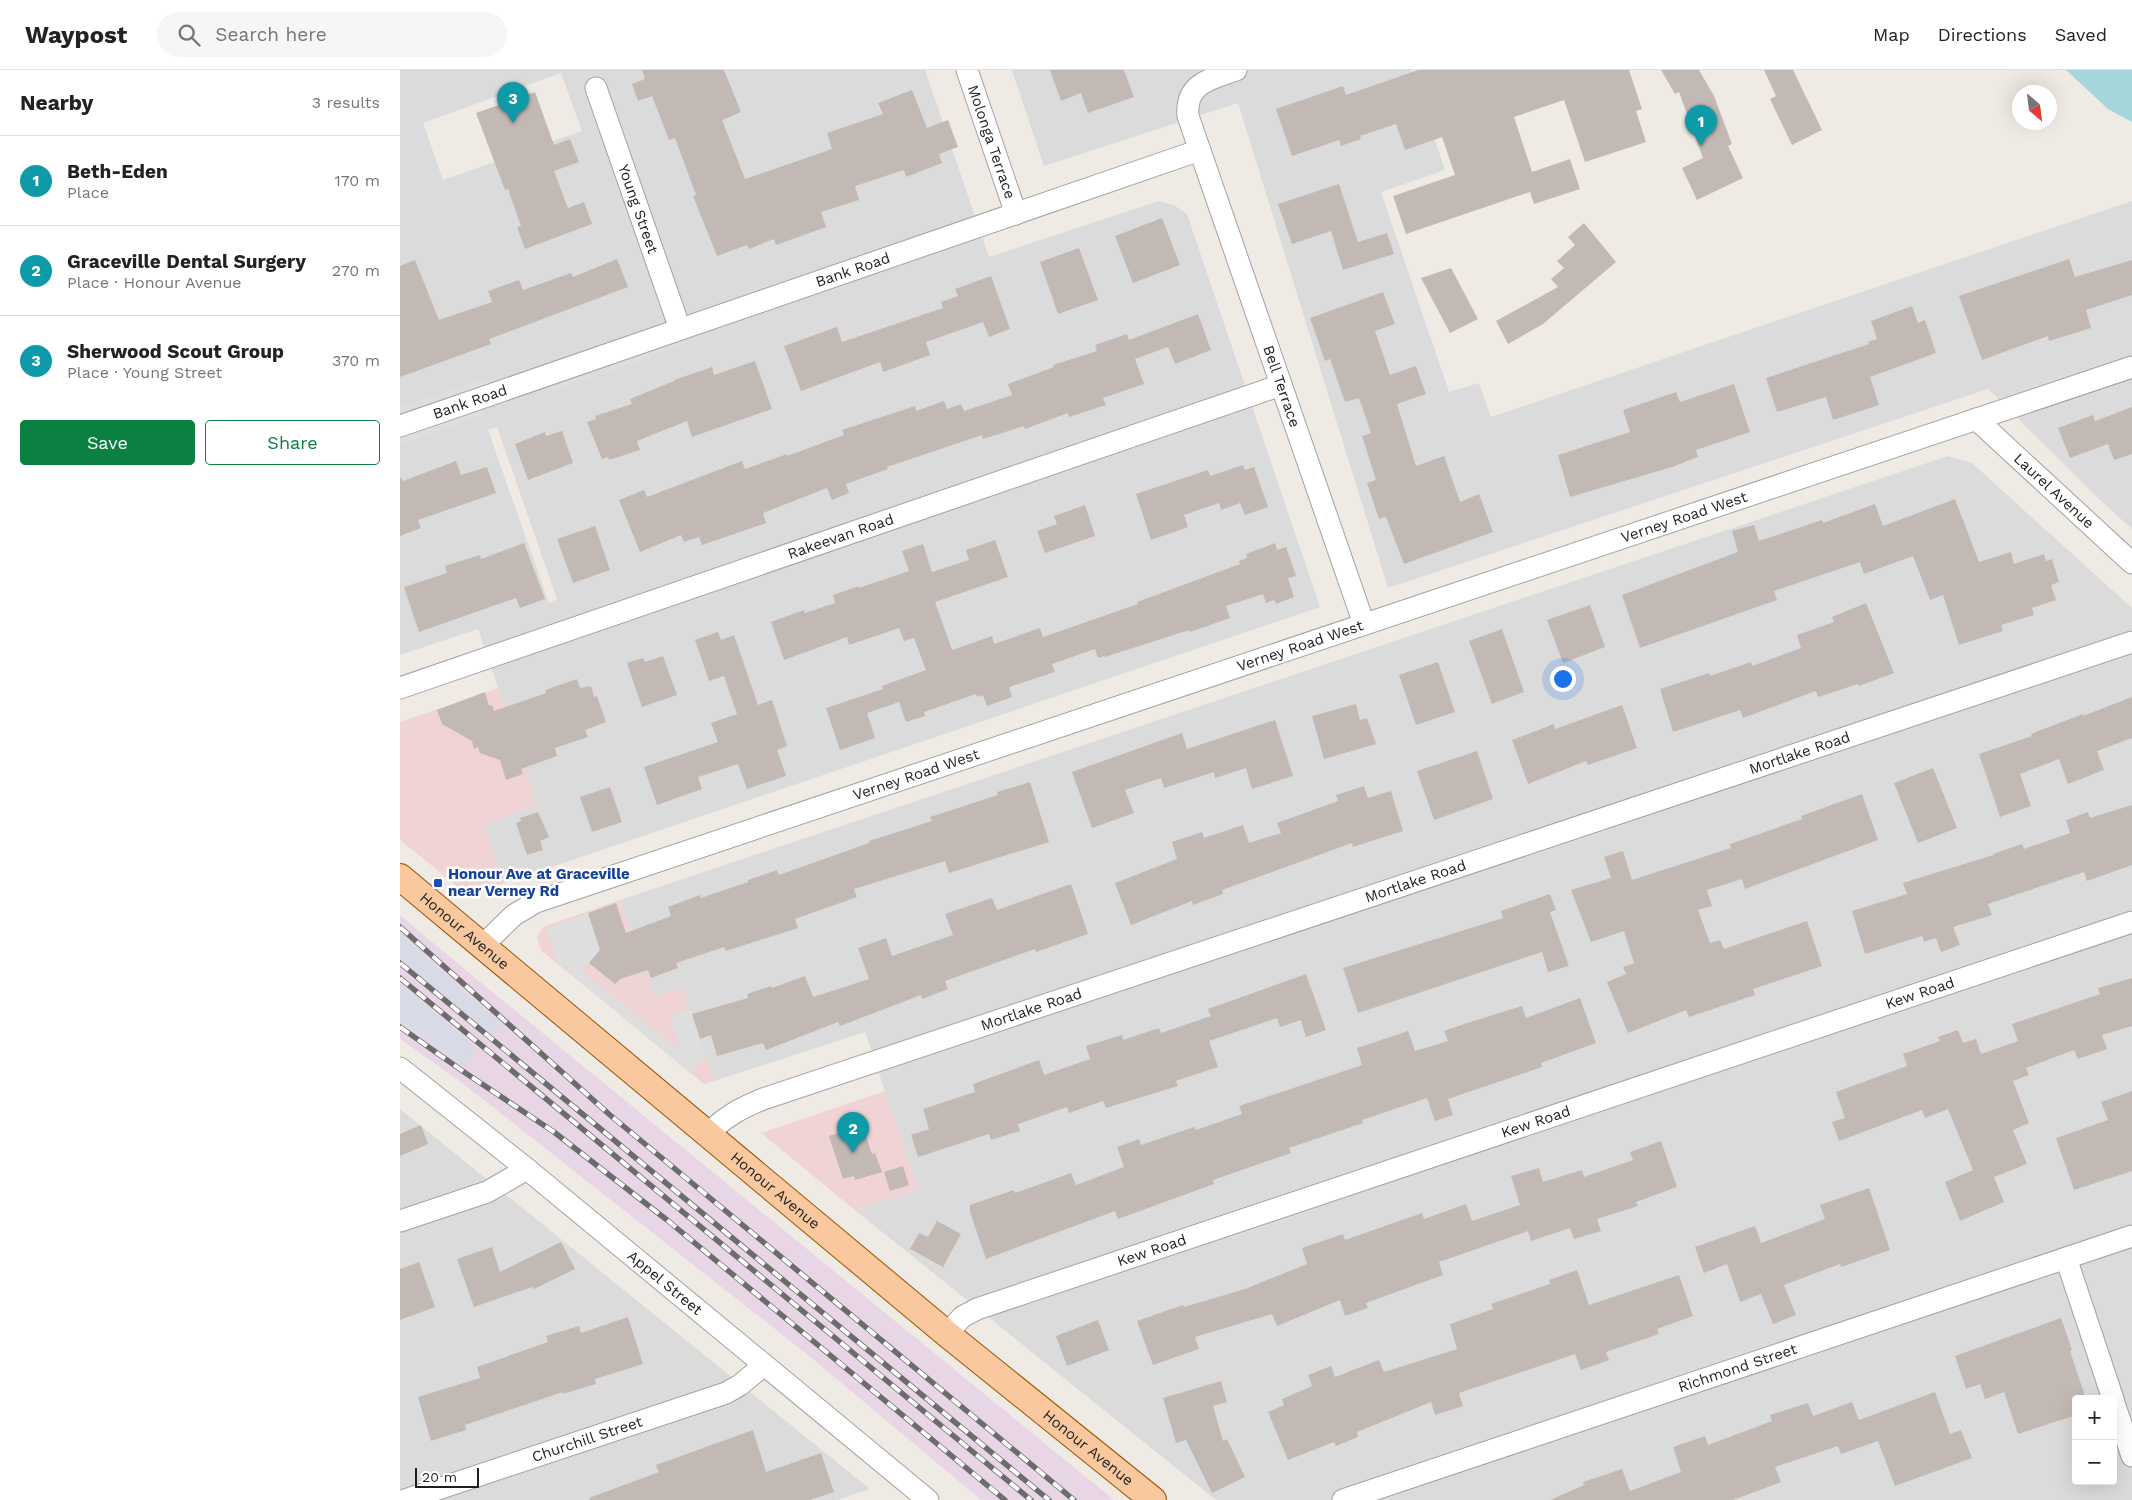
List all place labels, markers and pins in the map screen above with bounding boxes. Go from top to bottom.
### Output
pin: 3 [497,82,529,123]
pin: 1 [1685,105,1717,146]
place label: Honour Ave at Graceville near Verney Rd [448,865,630,900]
marker: Honour Ave at Graceville near Verney Rd [432,877,444,889]
pin: 2 [837,1112,869,1153]

